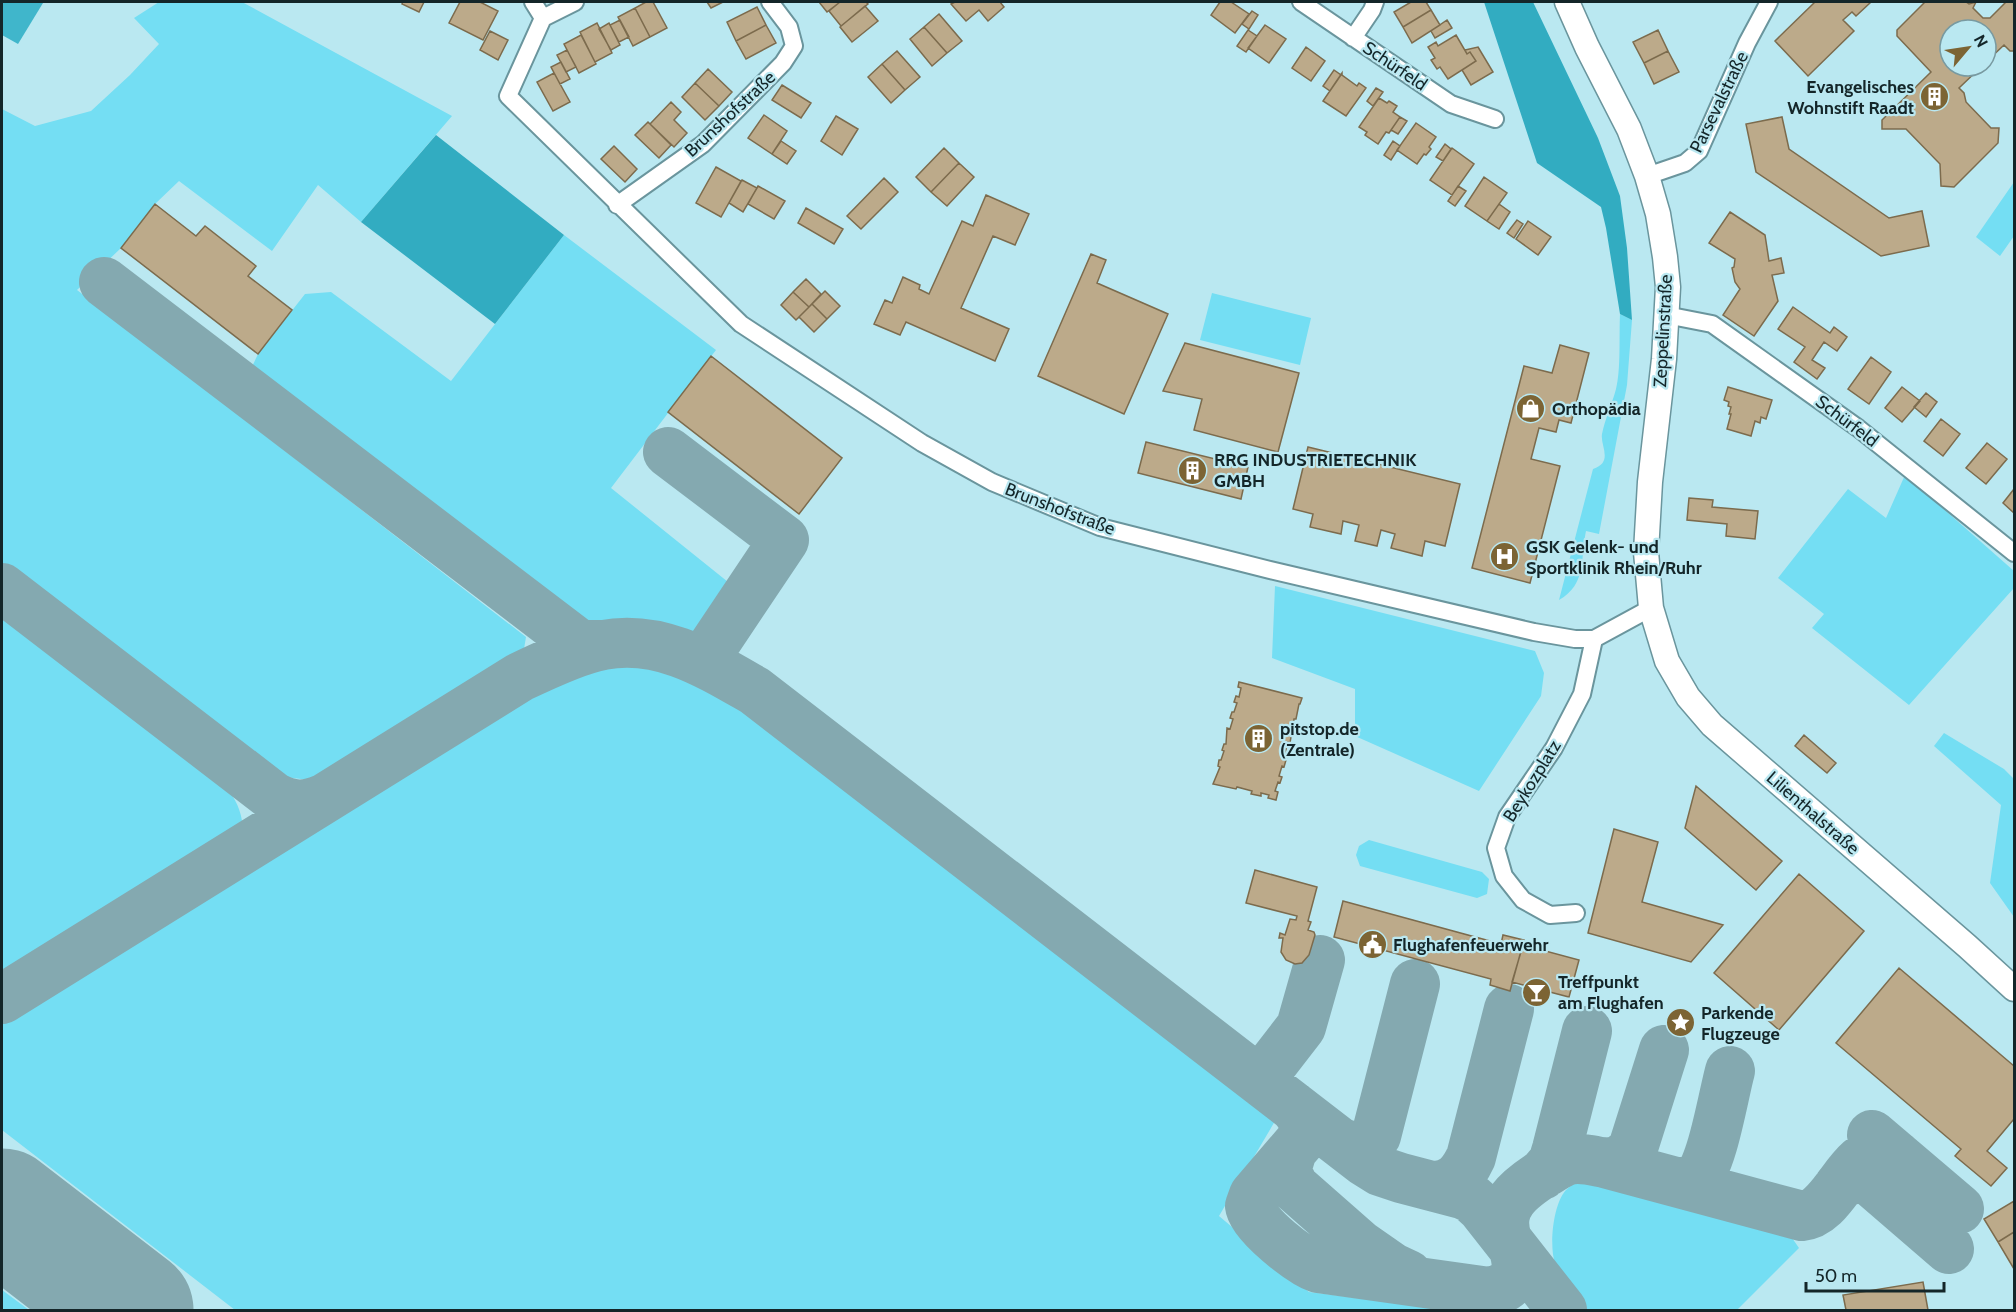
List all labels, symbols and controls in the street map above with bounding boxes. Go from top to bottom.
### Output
north arrow [1938,18,1998,78]
text: N [1970,31,1992,51]
street label: Schürfeld [1359,37,1431,95]
street label: Parsevalstraße [1685,48,1753,156]
street label: Brunshofstraße [680,66,780,162]
place label: Evangelisches Wohnstift Raadt [1787,76,1914,119]
building icon: Evangelisches Wohnstift Raadt [1919,81,1951,113]
street label: Zeppelinstraße [1649,274,1677,388]
street label: Schürfeld [1811,390,1883,452]
shop icon: Orthopädia [1515,393,1547,425]
place label: Orthopädia [1552,398,1641,420]
place label: RRG INDUSTRIETECHNIK GMBH [1214,449,1417,492]
building icon: RRG INDUSTRIETECHNIK GMBH [1177,454,1209,486]
street label: Brunshofstraße [1002,478,1118,540]
place label: GSK Gelenk- und Sportklinik Rhein/Ruhr [1526,536,1702,579]
hospital icon: GSK Gelenk- und Sportklinik Rhein/Ruhr [1489,541,1521,573]
place label: pitstop.de (Zentrale) [1280,718,1359,761]
building icon: pitstop.de (Zentrale) [1243,723,1275,755]
street label: Beykozplatz [1498,736,1566,826]
street label: Lilienthalstraße [1762,767,1864,859]
public building icon: Flughafenfeuerwehr [1356,929,1388,961]
place label: Flughafenfeuerwehr [1393,934,1548,956]
place label: Treffpunkt am Flughafen [1558,971,1664,1014]
bar icon: Treffpunkt am Flughafen [1521,976,1553,1008]
place label: Parkende Flugzeuge [1701,1002,1780,1045]
place icon: Parkende Flugzeuge [1664,1007,1696,1039]
scale bar [1806,1255,1944,1293]
text: 50 m [1815,1265,1857,1287]

